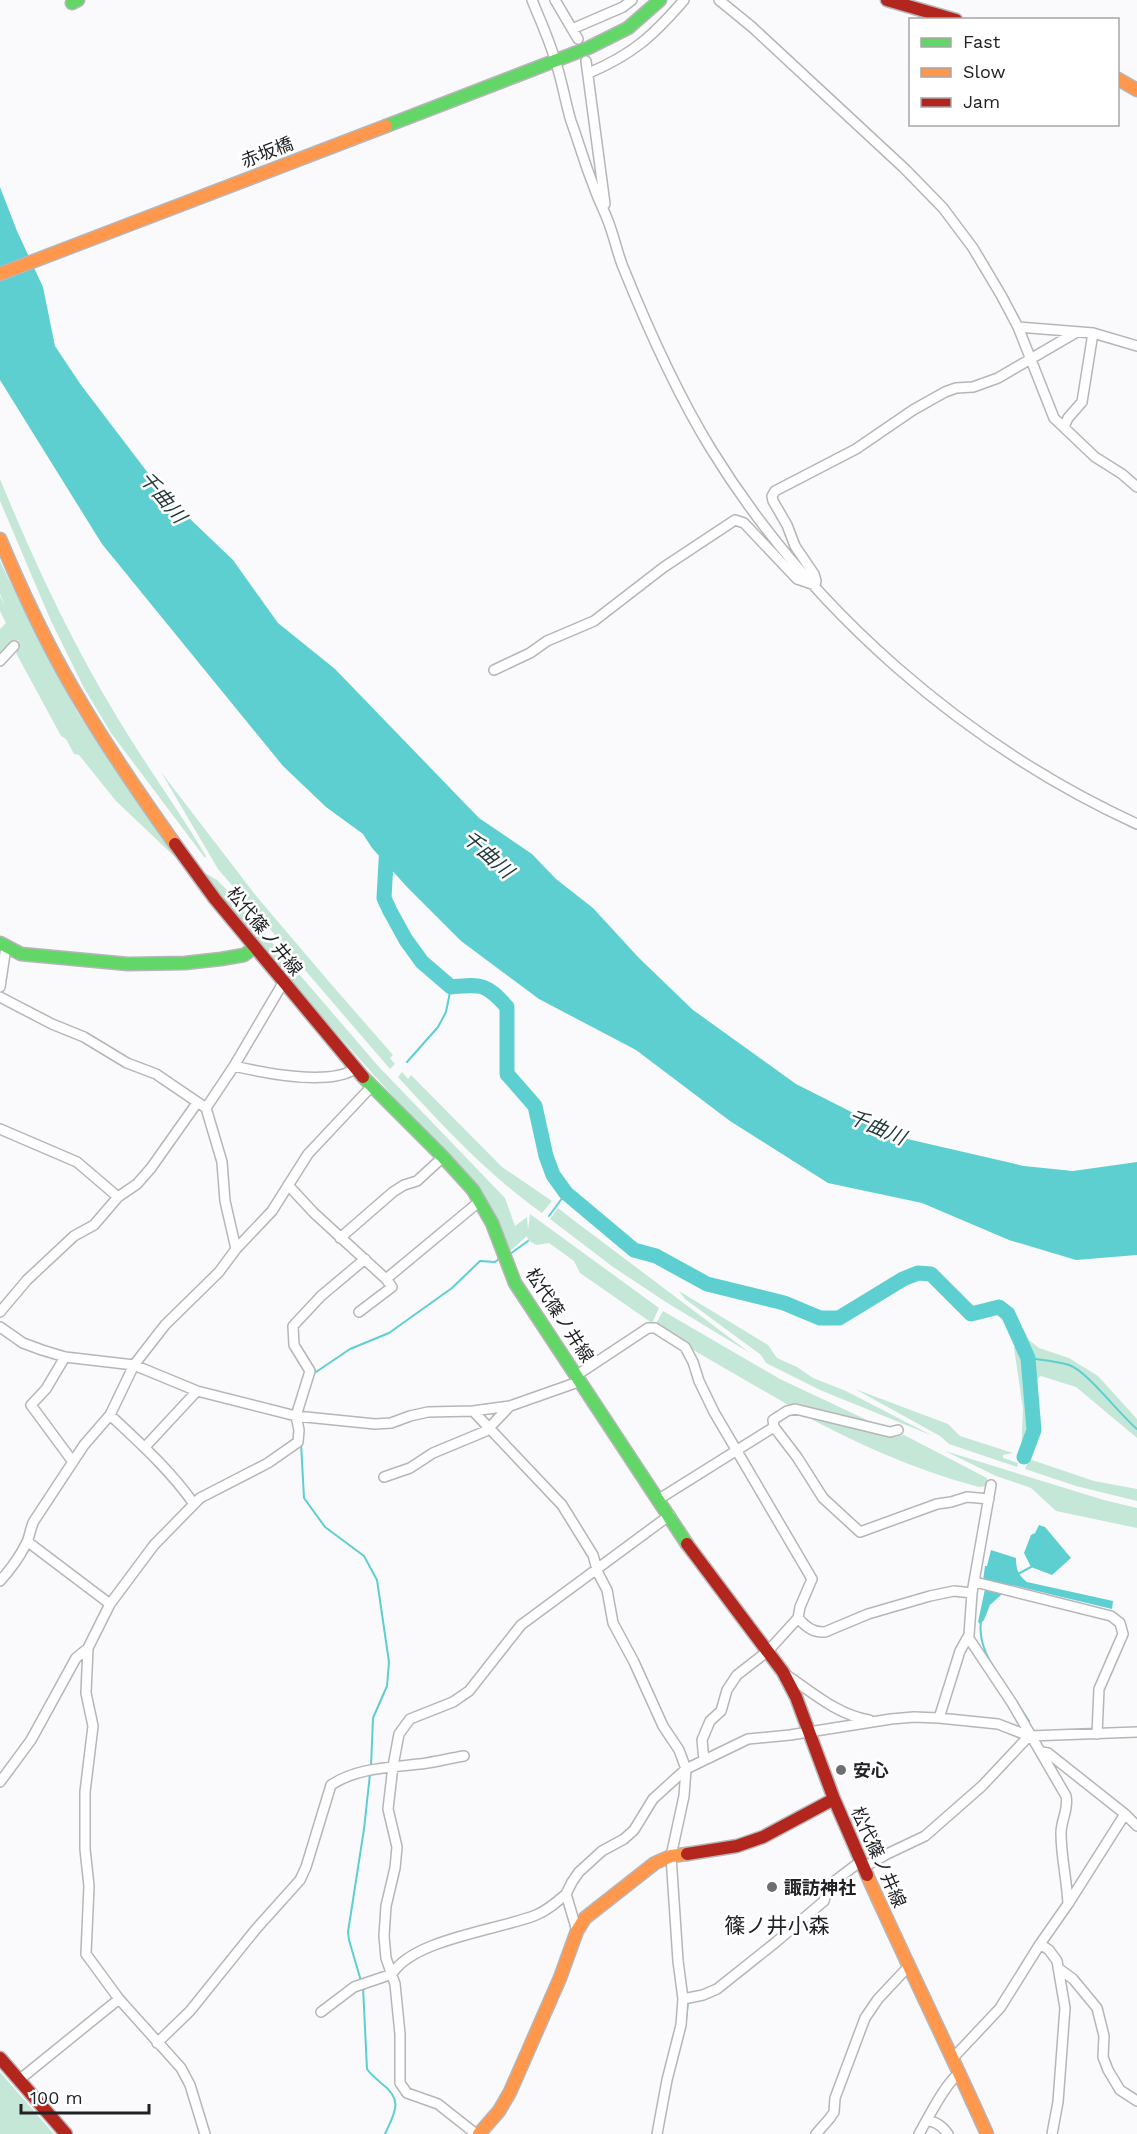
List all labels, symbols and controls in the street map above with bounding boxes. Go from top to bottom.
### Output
legend [909,18,1119,126]
text: Fast [963,31,1001,52]
text: Slow [963,61,1006,82]
text: Jam [963,91,1000,112]
street label: 赤坂橋 [238,133,296,171]
water label: 千曲川 [135,466,193,529]
water label: 千曲川 [458,825,520,884]
street label: 松代篠ノ井線 [223,882,307,980]
water label: 千曲川 [845,1104,911,1151]
street label: 松代篠ノ井線 [522,1264,598,1366]
place label: 安心 [853,1760,889,1781]
marker: 安心 [834,1763,848,1777]
street label: 松代篠ノ井線 [847,1803,911,1911]
place label: 諏訪神社 [784,1877,856,1898]
marker: 諏訪神社 [765,1880,779,1894]
district label: 篠ノ井小森 [725,1913,830,1938]
scale bar [21,2077,148,2115]
text: 100 m [30,2087,83,2108]

